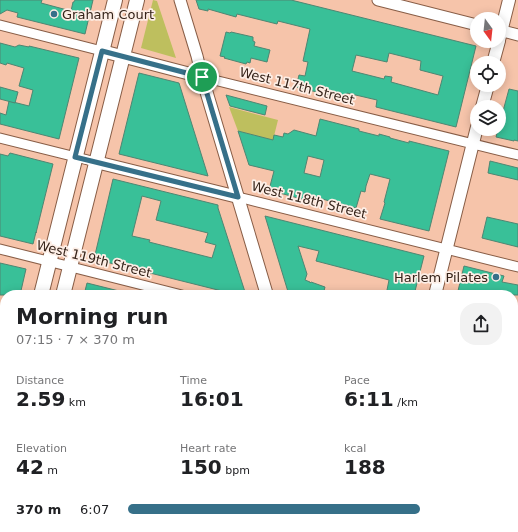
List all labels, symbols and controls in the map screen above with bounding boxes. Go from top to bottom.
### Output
place label: Graham Court [62,7,154,22]
marker: Graham Court [49,9,59,19]
north arrow [470,12,506,48]
map controls [470,12,506,136]
button: locate [470,56,506,92]
pin [185,60,219,94]
street label: West 117th Street [238,64,356,108]
icon: arrive [191,66,213,88]
button: layers [470,100,506,136]
street label: West 118th Street [250,178,368,222]
street label: West 119th Street [35,237,153,281]
place label: Harlem Pilates [394,270,488,285]
marker: Harlem Pilates [491,272,501,282]
button: share [460,303,502,345]
text: Morning run [16,304,168,329]
text: 07:15 · 7 × 370 m [16,332,135,347]
text: Distance [16,374,64,387]
text: Time [180,374,207,387]
text: Pace [344,374,370,387]
text: 2.59 [16,387,65,411]
text: 16:01 [180,387,244,411]
text: 6:11 [344,387,394,411]
text: km [65,396,86,409]
text: /km [394,396,418,409]
text: Elevation [16,442,67,455]
text: Heart rate [180,442,236,455]
text: kcal [344,442,366,455]
text: 42 [16,455,44,479]
text: 150 [180,455,222,479]
text: 188 [344,455,386,479]
text: m [44,464,58,477]
text: bpm [222,464,250,477]
text: 370 m [16,502,61,517]
text: 6:07 [80,502,109,517]

